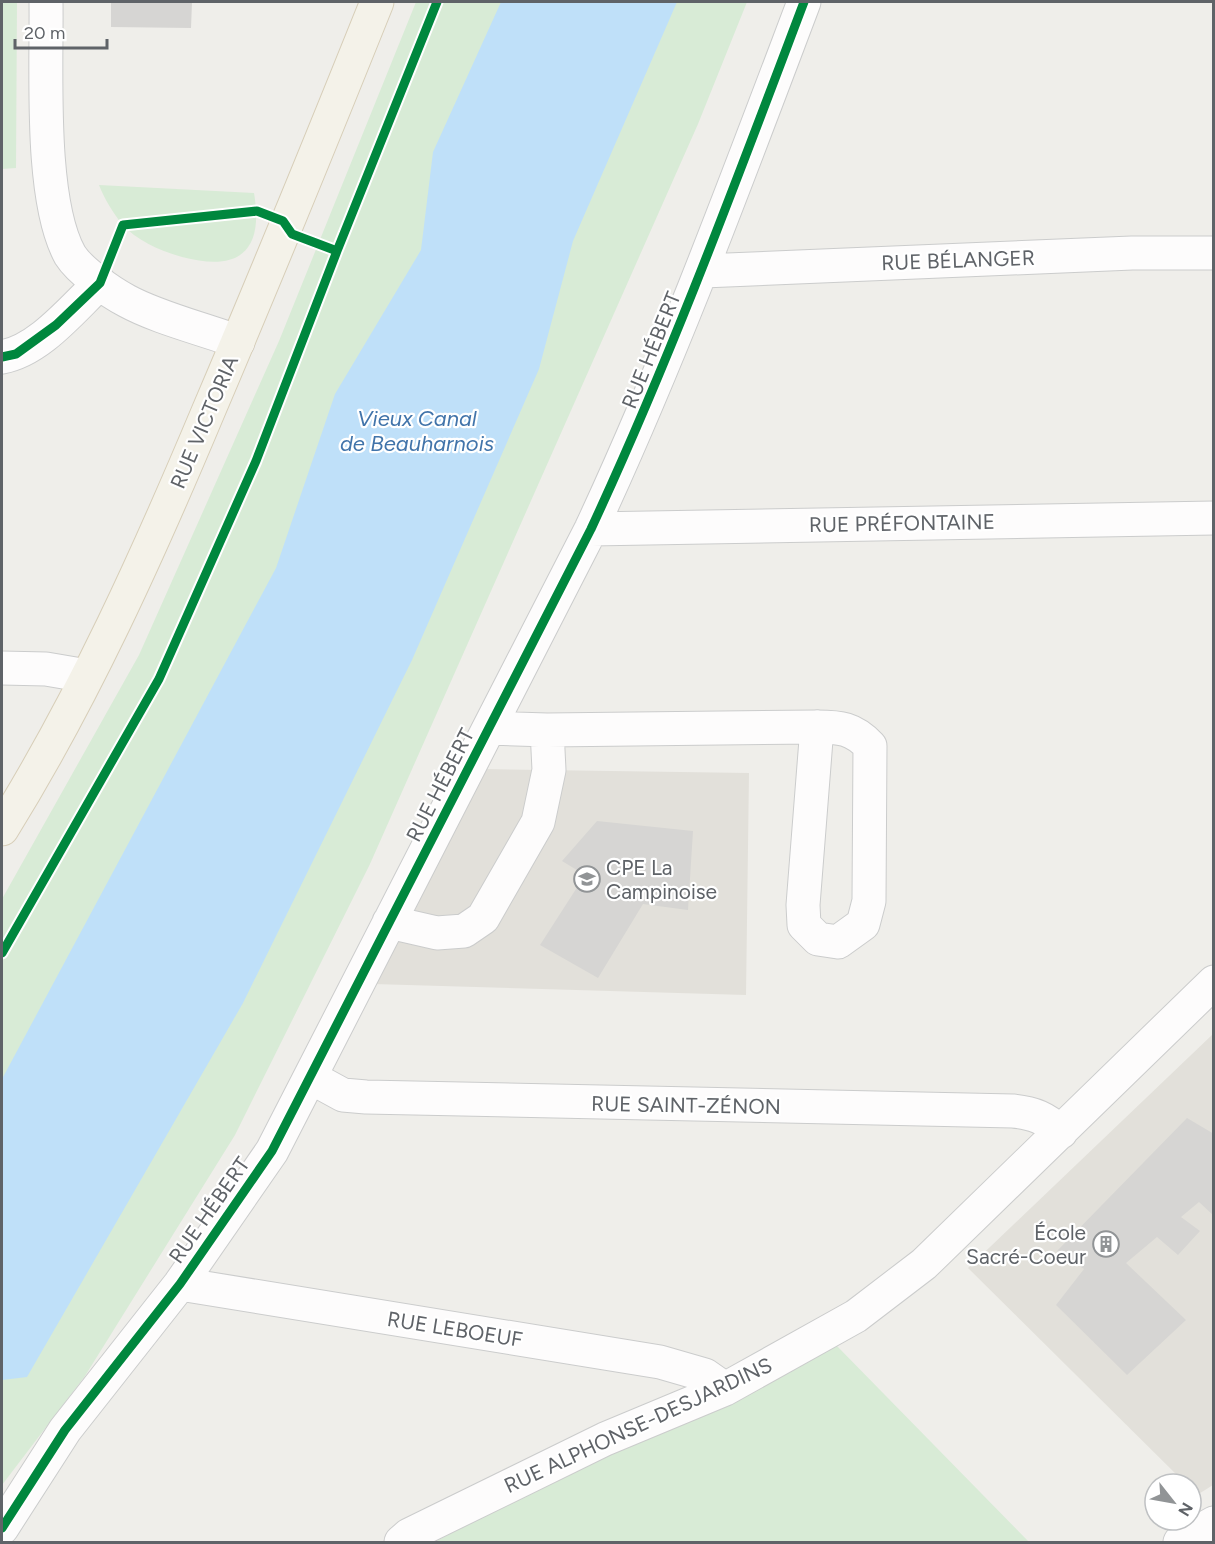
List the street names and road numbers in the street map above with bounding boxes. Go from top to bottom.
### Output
street label: RUE BÉLANGER [881,245,1035,275]
street label: RUE HÉBERT [616,288,686,412]
street label: RUE VICTORIA [165,352,243,492]
street label: RUE PRÉFONTAINE [809,509,995,537]
street label: RUE HÉBERT [401,724,479,846]
street label: RUE SAINT-ZÉNON [591,1091,781,1119]
street label: RUE HÉBERT [163,1152,255,1268]
street label: RUE LEBOEUF [385,1306,525,1352]
street label: RUE ALPHONSE-DESJARDINS [500,1352,776,1498]

